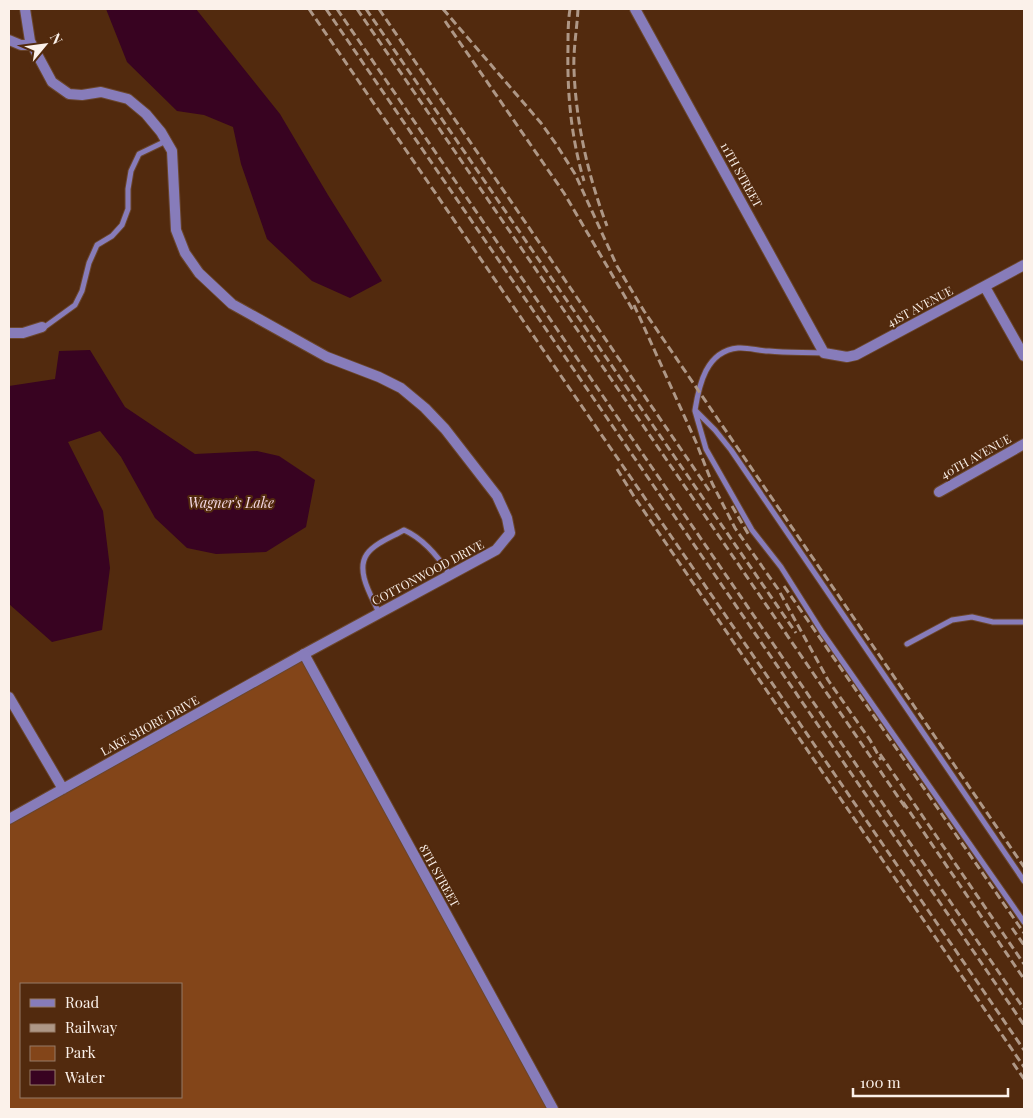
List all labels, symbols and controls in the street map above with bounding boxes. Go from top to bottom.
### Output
north arrow [20,20,70,70]
text: N [46,29,68,47]
street label: 11TH STREET [717,139,767,210]
street label: 41ST AVENUE [884,282,955,330]
street label: 40TH AVENUE [938,430,1014,482]
water label: Wagner's Lake [188,493,274,512]
street label: COTTONWOOD DRIVE [369,536,486,608]
street label: LAKE SHORE DRIVE [97,691,202,759]
street label: 8TH STREET [416,841,464,910]
legend [20,983,182,1098]
text: Road [65,992,99,1012]
text: Railway [65,1017,118,1037]
text: Park [65,1042,97,1062]
scale bar [853,1066,1008,1098]
text: Water [64,1067,105,1087]
text: 100 m [860,1072,901,1092]

